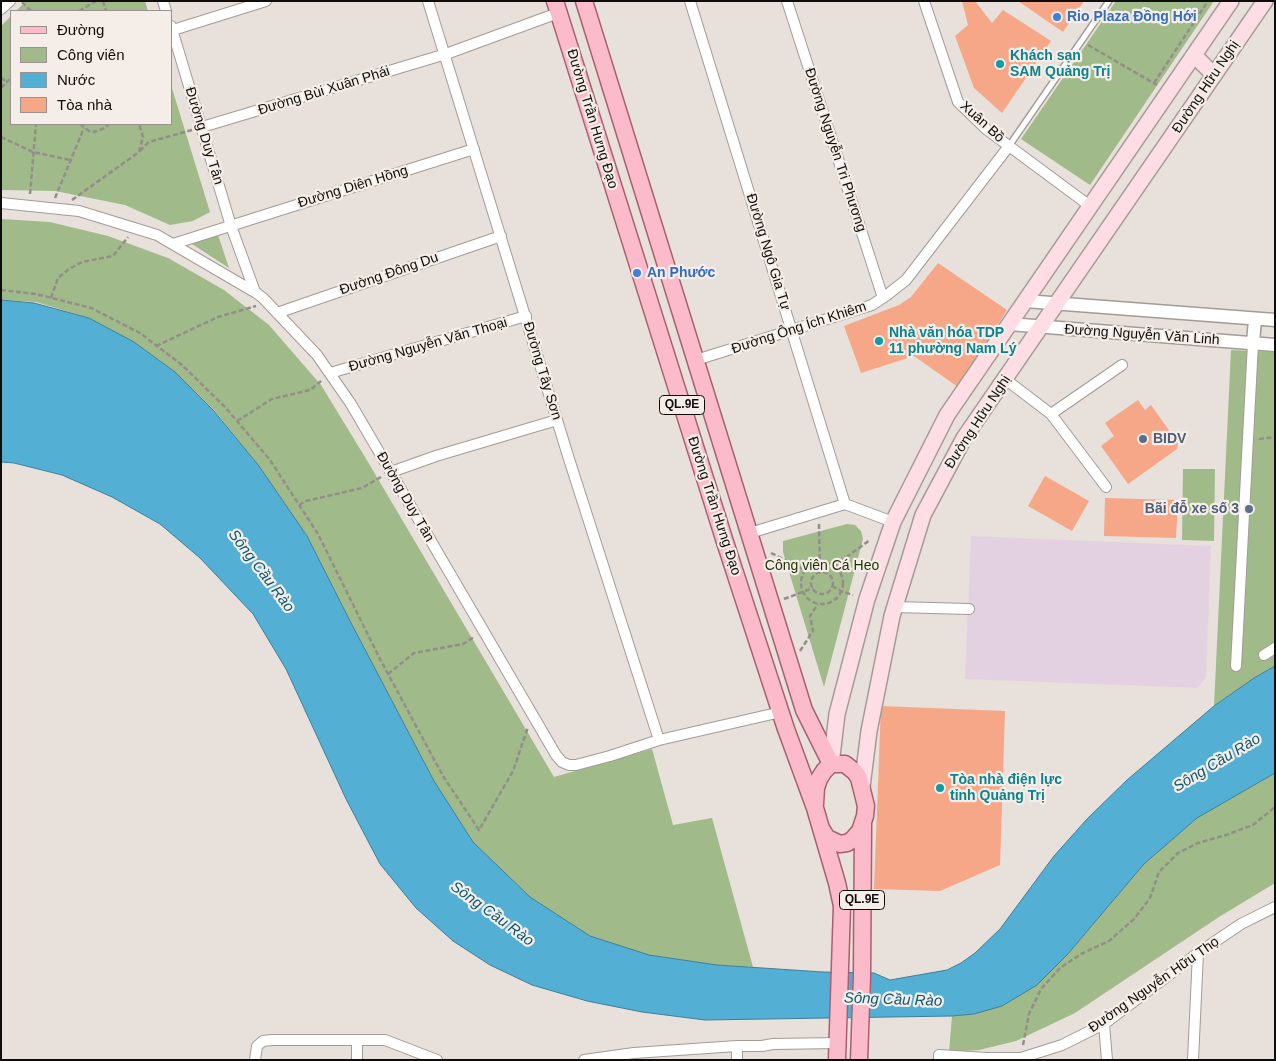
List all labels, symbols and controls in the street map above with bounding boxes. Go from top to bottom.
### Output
place label: Rio Plaza Đồng Hới [1067,9,1197,25]
legend [10,10,172,125]
marker: Rio Plaza Đồng Hới [1051,11,1063,23]
text: Đường [57,21,104,38]
street label: Đường Hữu Nghị [1169,38,1243,136]
text: Công viên [57,46,125,63]
street label: Đường Trần Hưng Đạo [563,47,621,191]
place label: Khách sạn SAM Quảng Trị [1010,48,1110,80]
marker: Khách sạn SAM Quảng Trị [994,58,1006,70]
street label: Đường Bùi Xuân Phái [256,63,392,119]
street label: Đường Nguyễn Tri Phương [801,66,869,234]
text: Nước [57,71,95,88]
street label: Đường Duy Tân [181,85,227,187]
text: Tòa nhà [57,96,112,113]
street label: Xuân Bồ [956,98,1008,146]
street label: Đường Diên Hồng [296,162,410,212]
street label: Đường Ngô Gia Tự [742,192,794,312]
street label: Đường Đông Du [337,249,441,299]
place label: An Phước [647,265,715,281]
marker: An Phước [631,267,643,279]
street label: Đường Ông Ích Khiêm [729,298,869,358]
street label: Đường Nguyễn Văn Thoại [347,314,509,376]
street label: Đường Tây Sơn [519,320,565,422]
street label: Đường Nguyễn Văn Linh [1064,321,1220,349]
place label: Nhà văn hóa TDP 11 phường Nam Lý [889,325,1016,358]
marker: Nhà văn hóa TDP 11 phường Nam Lý [873,335,885,347]
street label: Đường Hữu Nghị [942,372,1014,472]
road number: QL.9E [660,396,704,414]
place label: BIDV [1153,431,1186,447]
marker: BIDV [1137,433,1149,445]
street label: Đường Trần Hưng Đạo [684,434,744,578]
street label: Đường Duy Tân [372,449,438,545]
place label: Bãi đỗ xe số 3 [1145,501,1239,517]
marker: Bãi đỗ xe số 3 [1243,503,1255,515]
water label: Sông Cầu Rào [224,526,298,616]
park label: Công viên Cá Heo [765,558,879,574]
water label: Sông Cầu Rào [1170,730,1264,796]
place label: Tòa nhà điện lực tỉnh Quảng Trị [950,772,1062,804]
marker: Tòa nhà điện lực tỉnh Quảng Trị [934,782,946,794]
water label: Sông Cầu Rào [447,878,537,950]
road number: QL.9E [840,890,884,910]
street label: Đường Nguyễn Hữu Thọ [1085,934,1223,1036]
water label: Sông Cầu Rào [844,989,942,1011]

